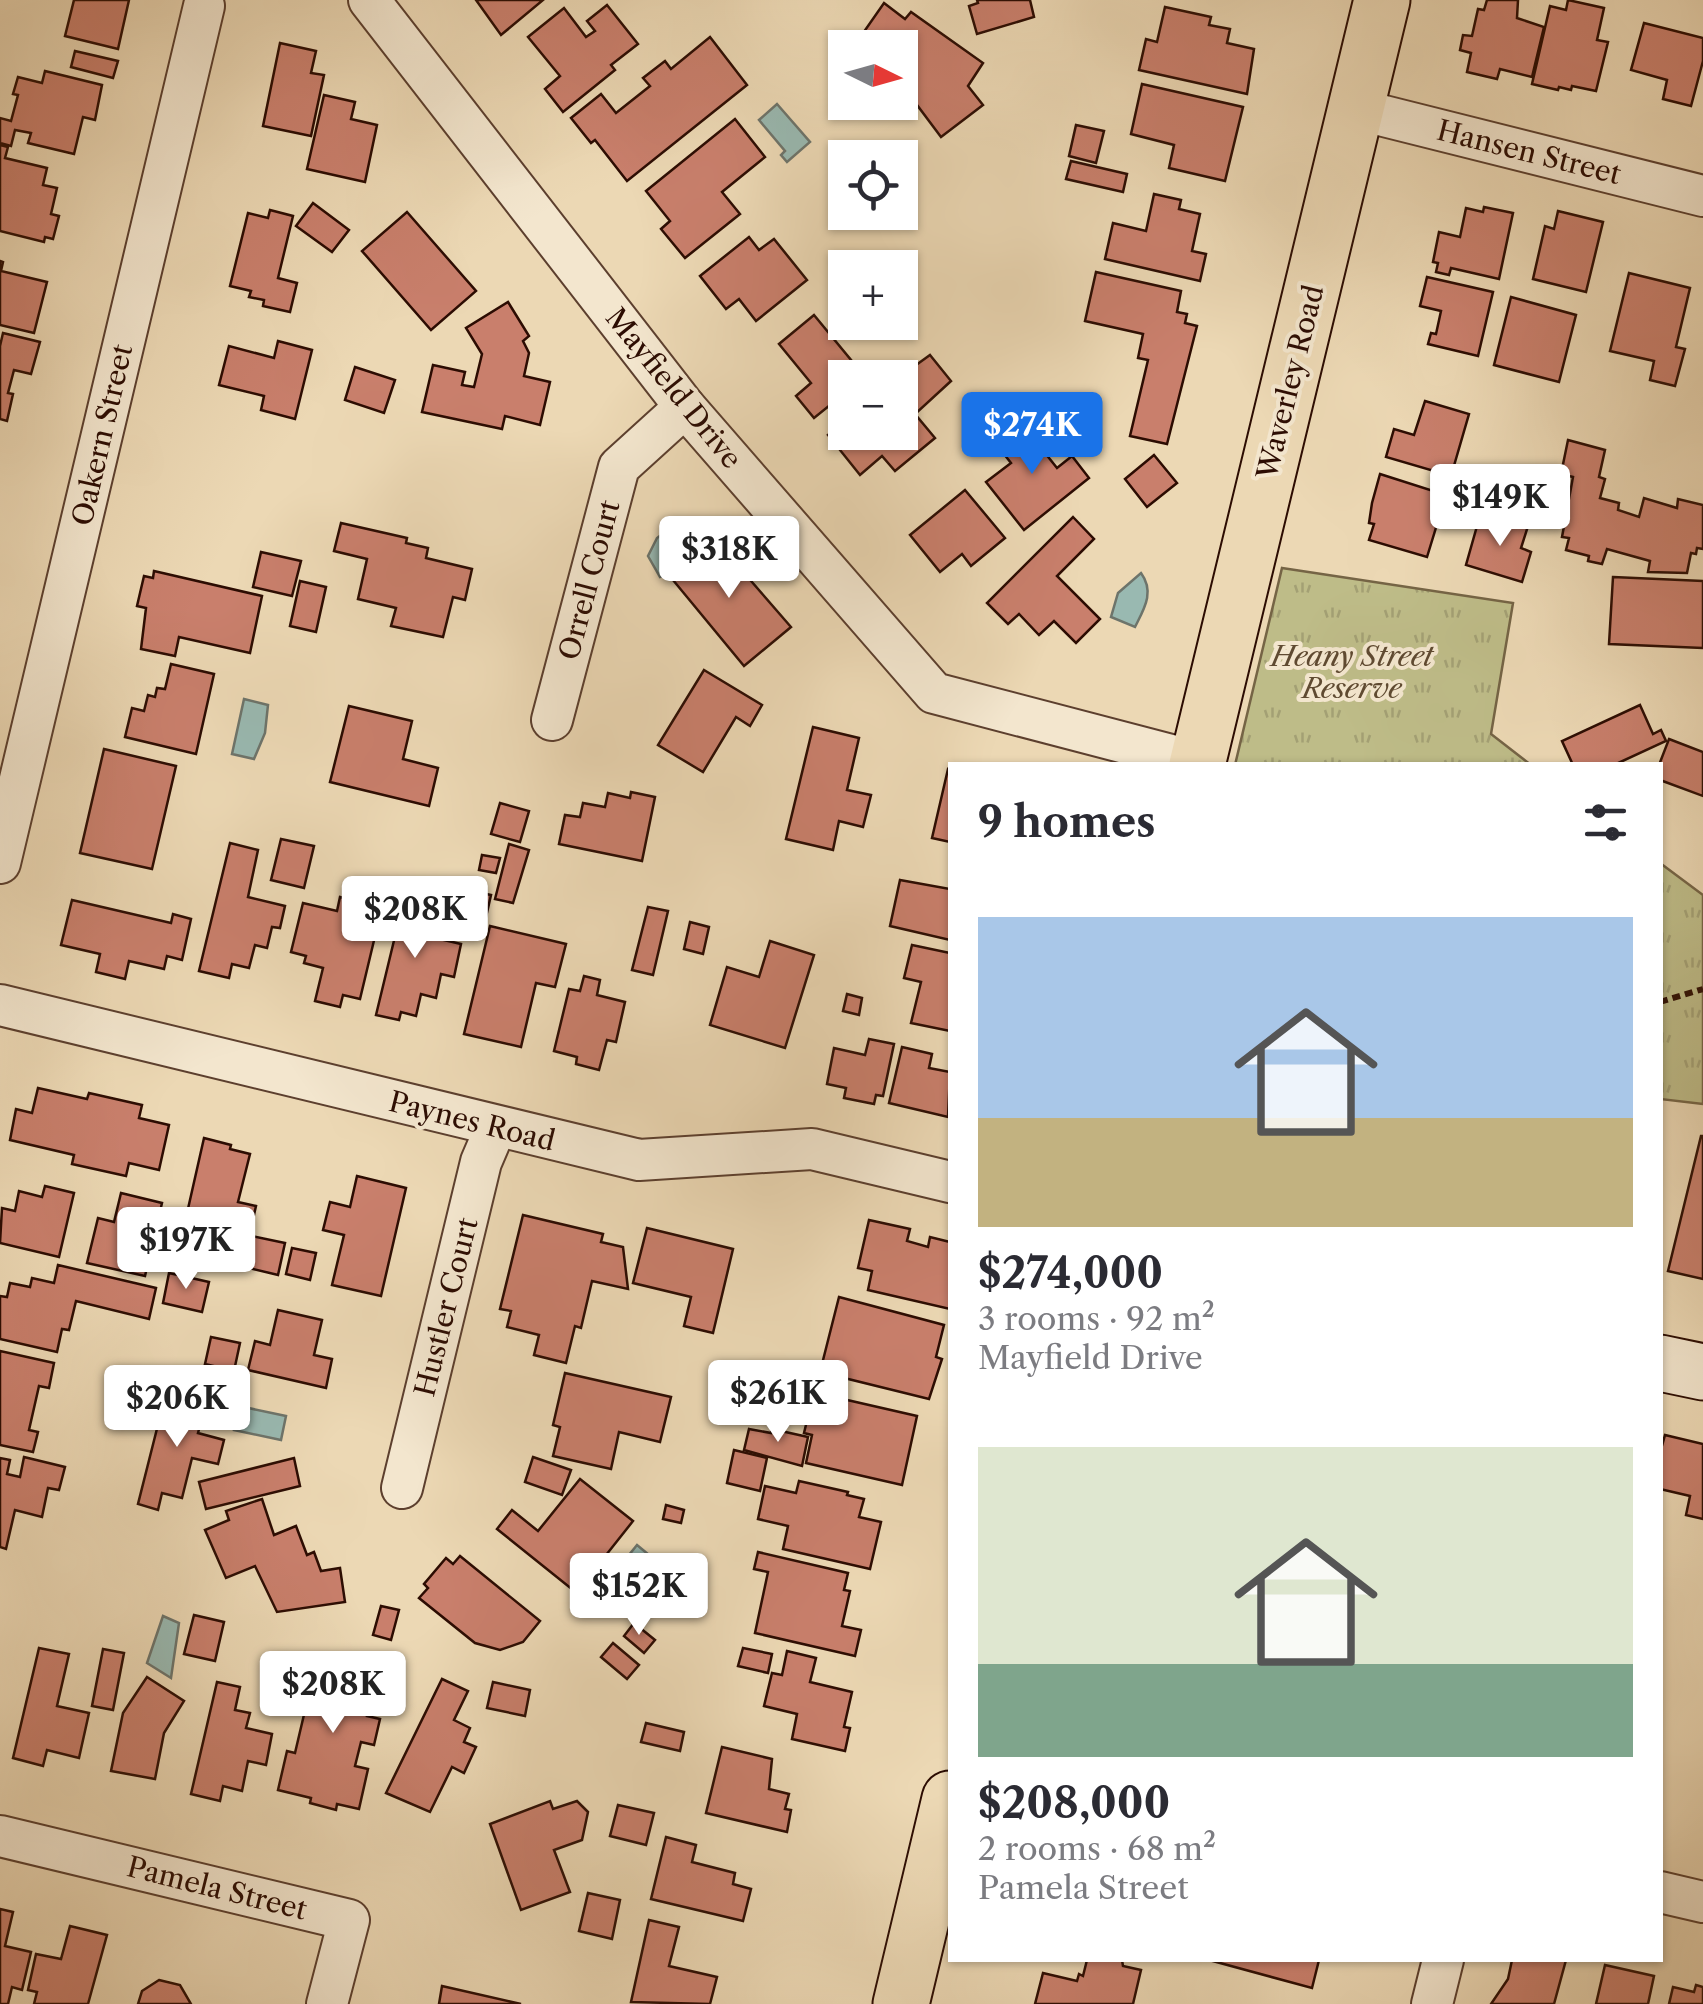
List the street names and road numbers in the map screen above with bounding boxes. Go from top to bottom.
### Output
street label: Hansen Street [1434,113,1625,191]
street label: Waverley Road [1249,281,1331,484]
street label: Mayfield Drive [599,301,749,475]
street label: Oakern Street [65,341,139,529]
street label: Orrell Court [551,496,627,664]
street label: Paynes Road [385,1084,559,1158]
street label: Hustler Court [407,1214,485,1400]
street label: Pamela Street [124,1849,311,1927]

